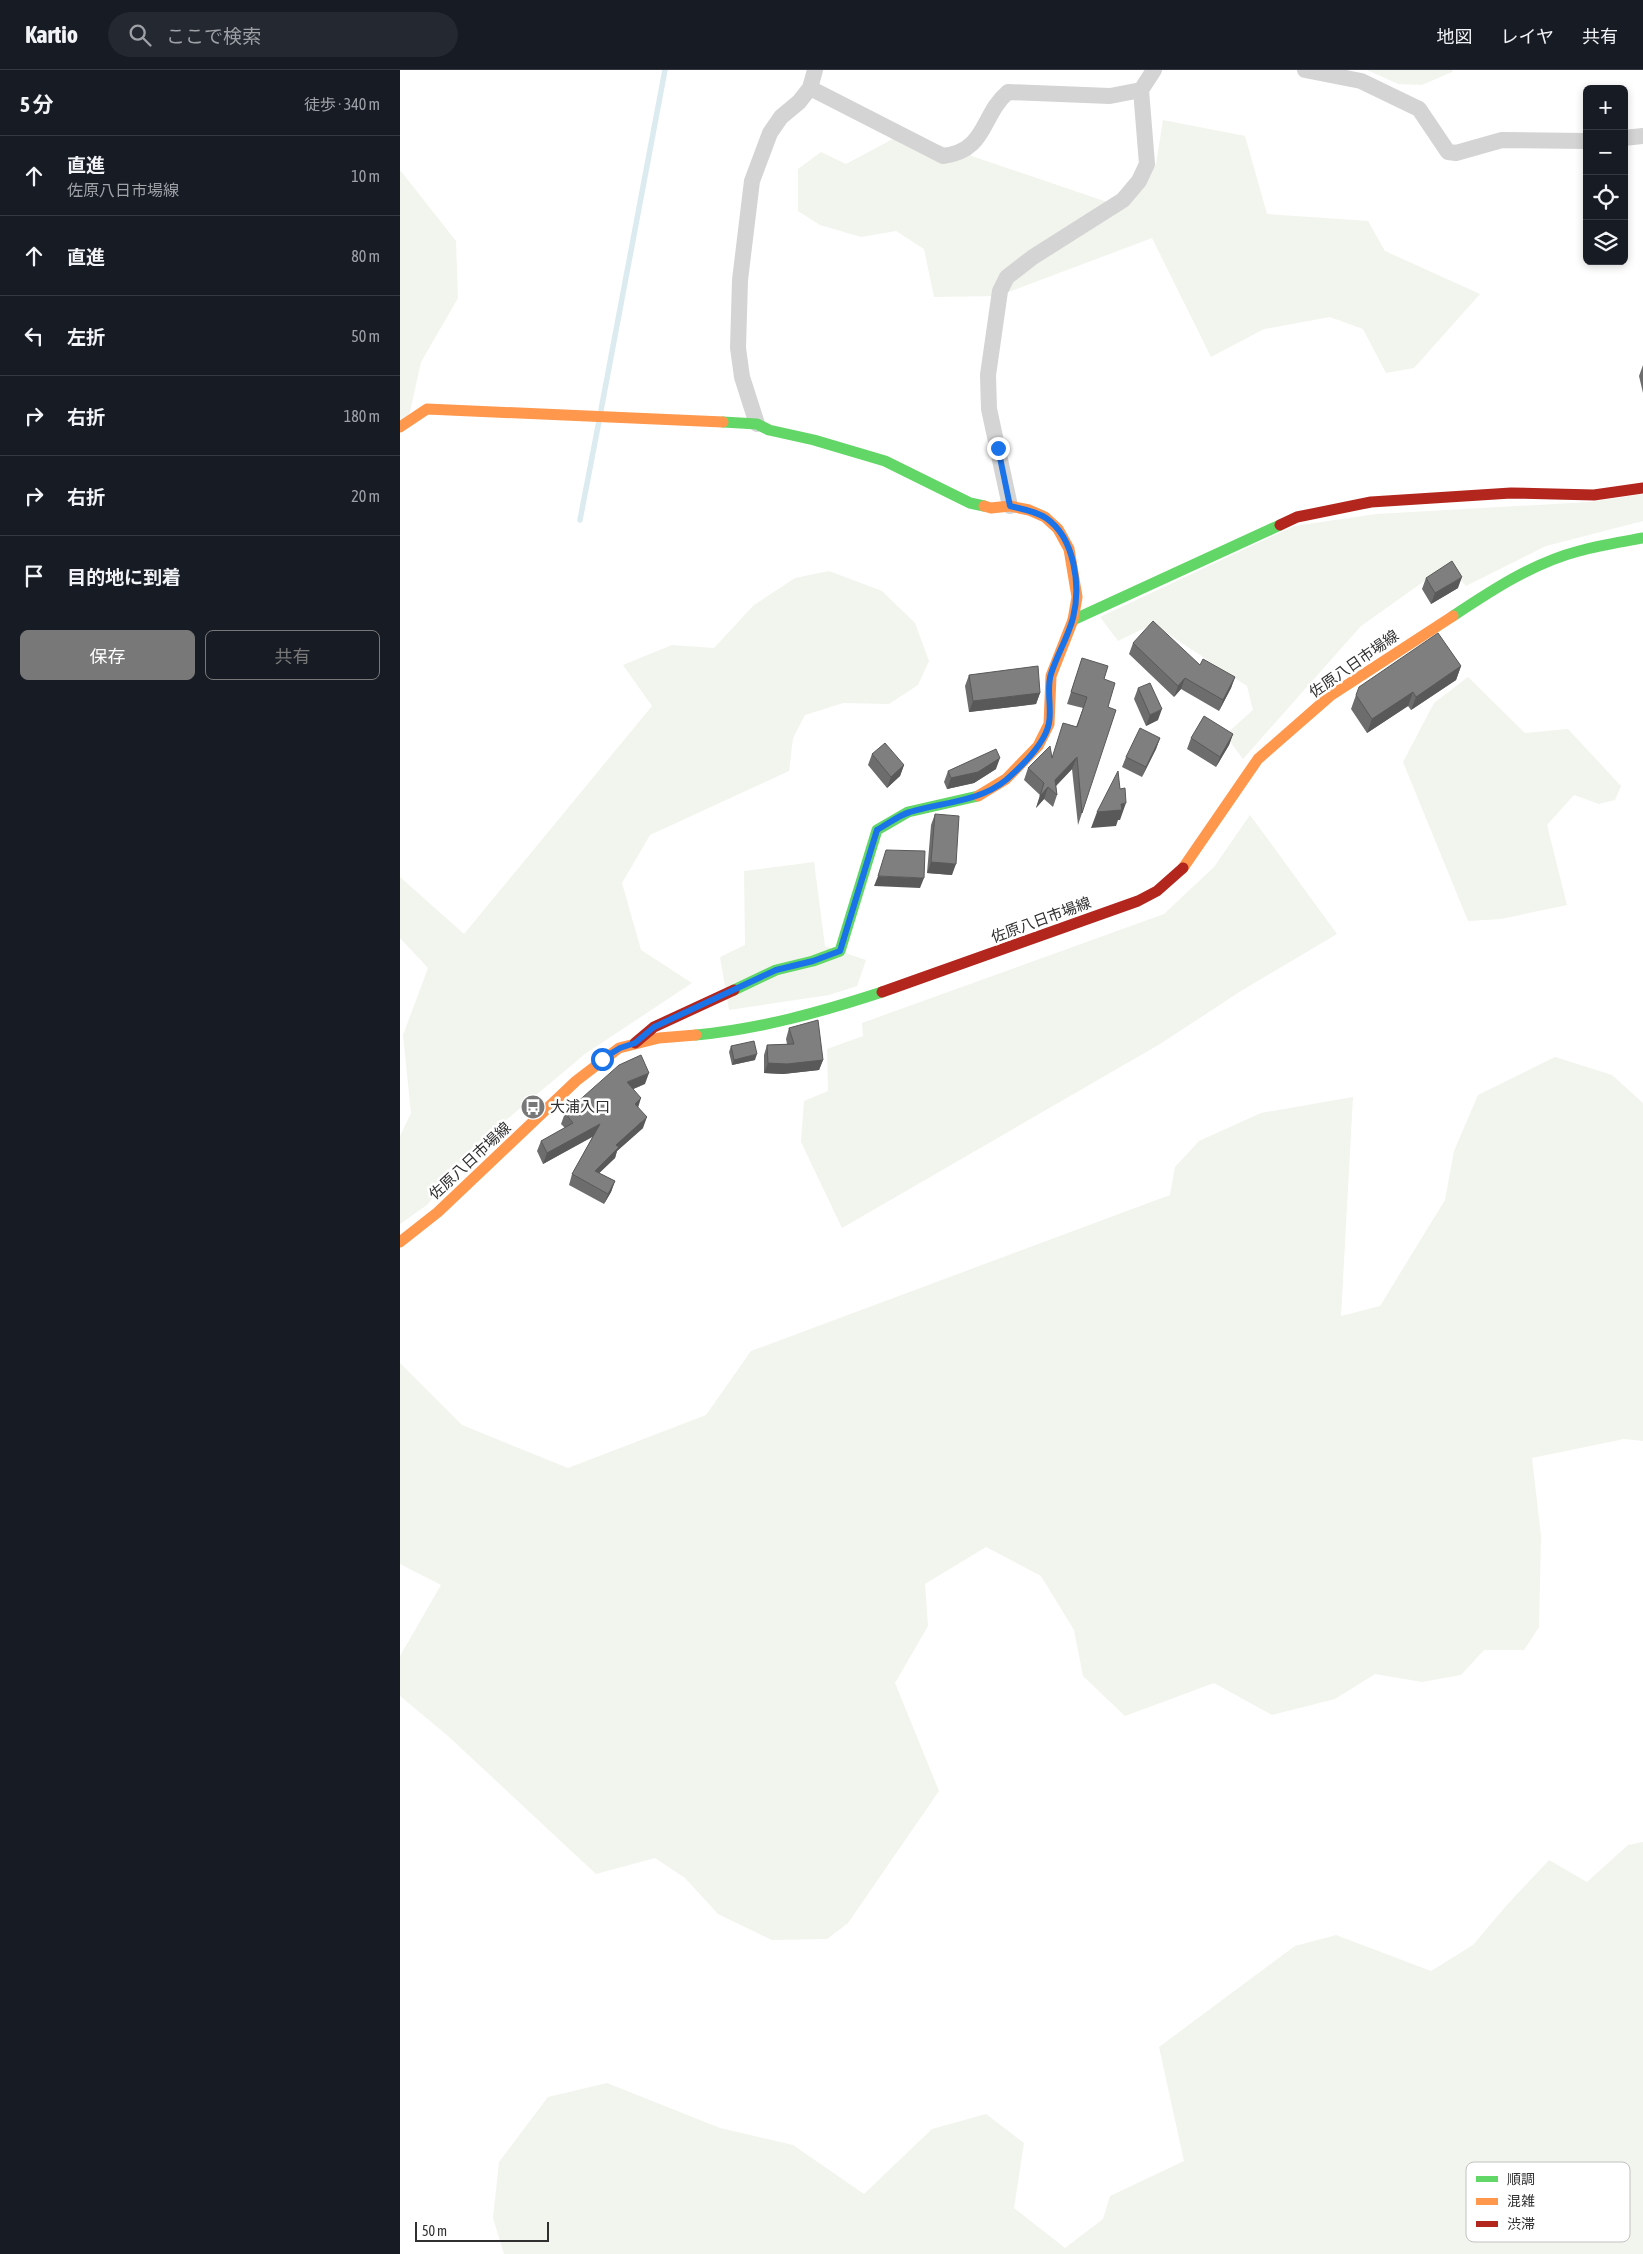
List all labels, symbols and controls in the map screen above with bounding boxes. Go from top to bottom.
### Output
search box [108,12,458,57]
text: Kartio [25,21,78,48]
icon: search [126,21,154,49]
text: ここで検索 [166,25,261,47]
text: 地図 [1437,26,1473,47]
text: レイヤ [1501,26,1554,47]
text: 共有 [1582,26,1618,47]
map controls [1583,85,1628,265]
button: + [1583,85,1628,130]
text: 5 分 [20,92,54,116]
text: 徒歩 · 340 m [304,95,380,113]
button: − [1583,130,1628,175]
text: 直進 [67,154,105,176]
icon: ahead [20,162,48,190]
text: 10 m [351,167,380,185]
button: locate [1583,175,1628,220]
text: 佐原八日市場線 [67,181,179,199]
button: layers [1583,220,1628,265]
icon: ahead [20,242,48,270]
text: 直進 [67,246,105,268]
text: 80 m [351,247,380,265]
icon: left [20,322,48,350]
text: 左折 [67,326,105,348]
text: 50 m [351,327,380,345]
icon: right [20,402,48,430]
text: 右折 [67,406,105,428]
text: 180 m [344,407,380,425]
route end [987,437,1010,460]
icon: right [20,482,48,510]
text: 右折 [67,486,105,508]
text: 20 m [351,487,380,505]
icon: arrive [20,562,48,590]
text: 目的地に到着 [67,566,181,588]
street label: 佐原八日市場線 [1306,627,1402,701]
button: 保存 [20,630,195,680]
button: 共有 [205,630,380,680]
street label: 佐原八日市場線 [989,894,1093,945]
route start [591,1048,614,1071]
bus stop icon: 大浦入口 [520,1094,546,1120]
place label: 大浦入口 [550,1098,610,1115]
street label: 佐原八日市場線 [425,1119,514,1203]
legend [1466,2162,1630,2242]
text: 順調 [1507,2171,1535,2187]
text: 混雑 [1507,2193,1535,2209]
text: 渋滞 [1507,2216,1535,2232]
scale bar [415,2219,549,2242]
text: 50 m [422,2223,447,2239]

